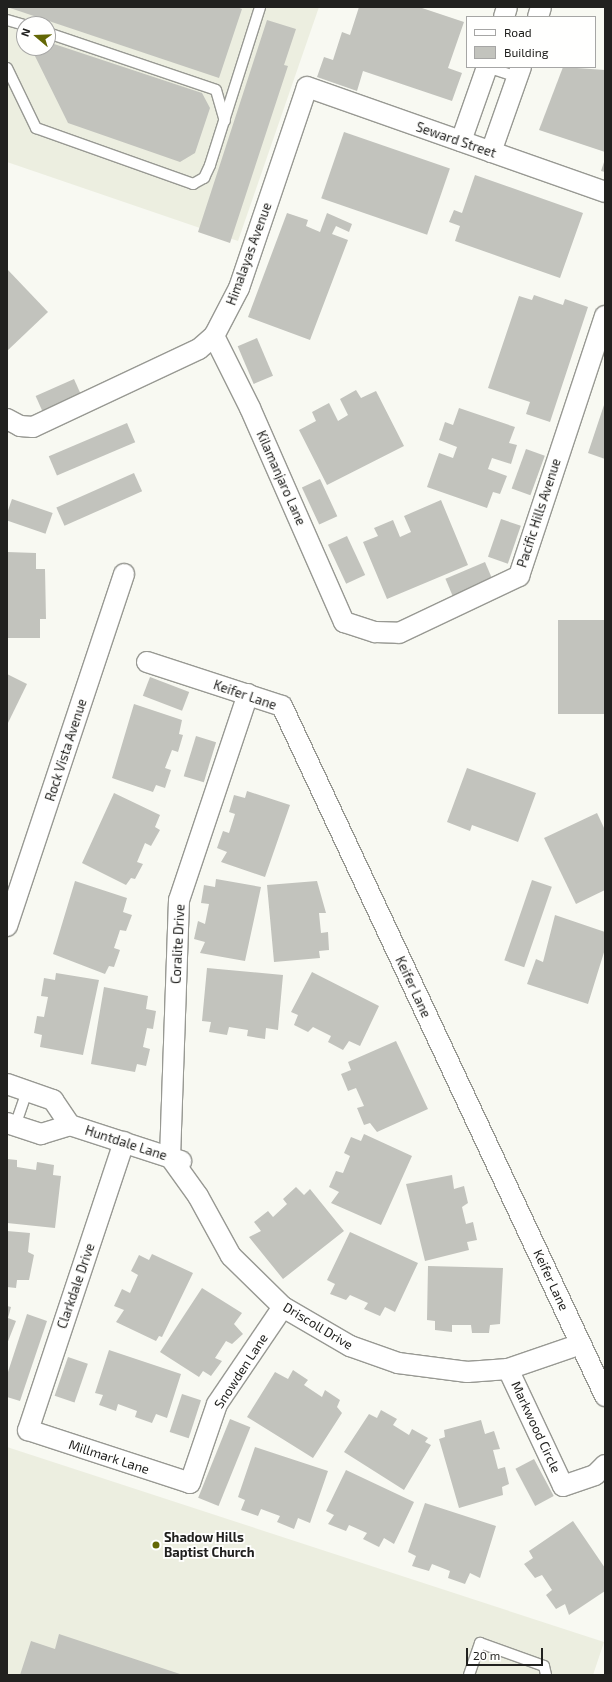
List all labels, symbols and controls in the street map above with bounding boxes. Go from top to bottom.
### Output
north arrow [16,16,56,56]
legend [466,16,596,68]
text: Road [504,25,532,39]
text: N [18,26,33,38]
text: Building [504,45,548,59]
street label: Seward Street [414,119,498,161]
street label: Himalayas Avenue [223,200,275,308]
street label: Kilamanjaro Lane [253,428,309,528]
street label: Pacific Hills Avenue [514,456,564,570]
street label: Keifer Lane [211,677,279,713]
street label: Rock Vista Avenue [42,696,90,804]
street label: Coralite Drive [168,904,188,984]
street label: Keifer Lane [392,954,434,1020]
street label: Huntdale Lane [83,1122,169,1164]
street label: Clarkdale Drive [54,1241,98,1331]
street label: Keifer Lane [530,1247,572,1313]
street label: Driscoll Drive [280,1299,356,1353]
street label: Snowden Lane [211,1331,271,1411]
street label: Markwood Circle [508,1379,564,1475]
street label: Millmark Lane [67,1437,151,1477]
place label: Shadow Hills Baptist Church [164,1530,255,1561]
marker: Shadow Hills Baptist Church [151,1540,161,1550]
scale bar [468,1640,545,1666]
text: 20 m [473,1648,500,1662]

